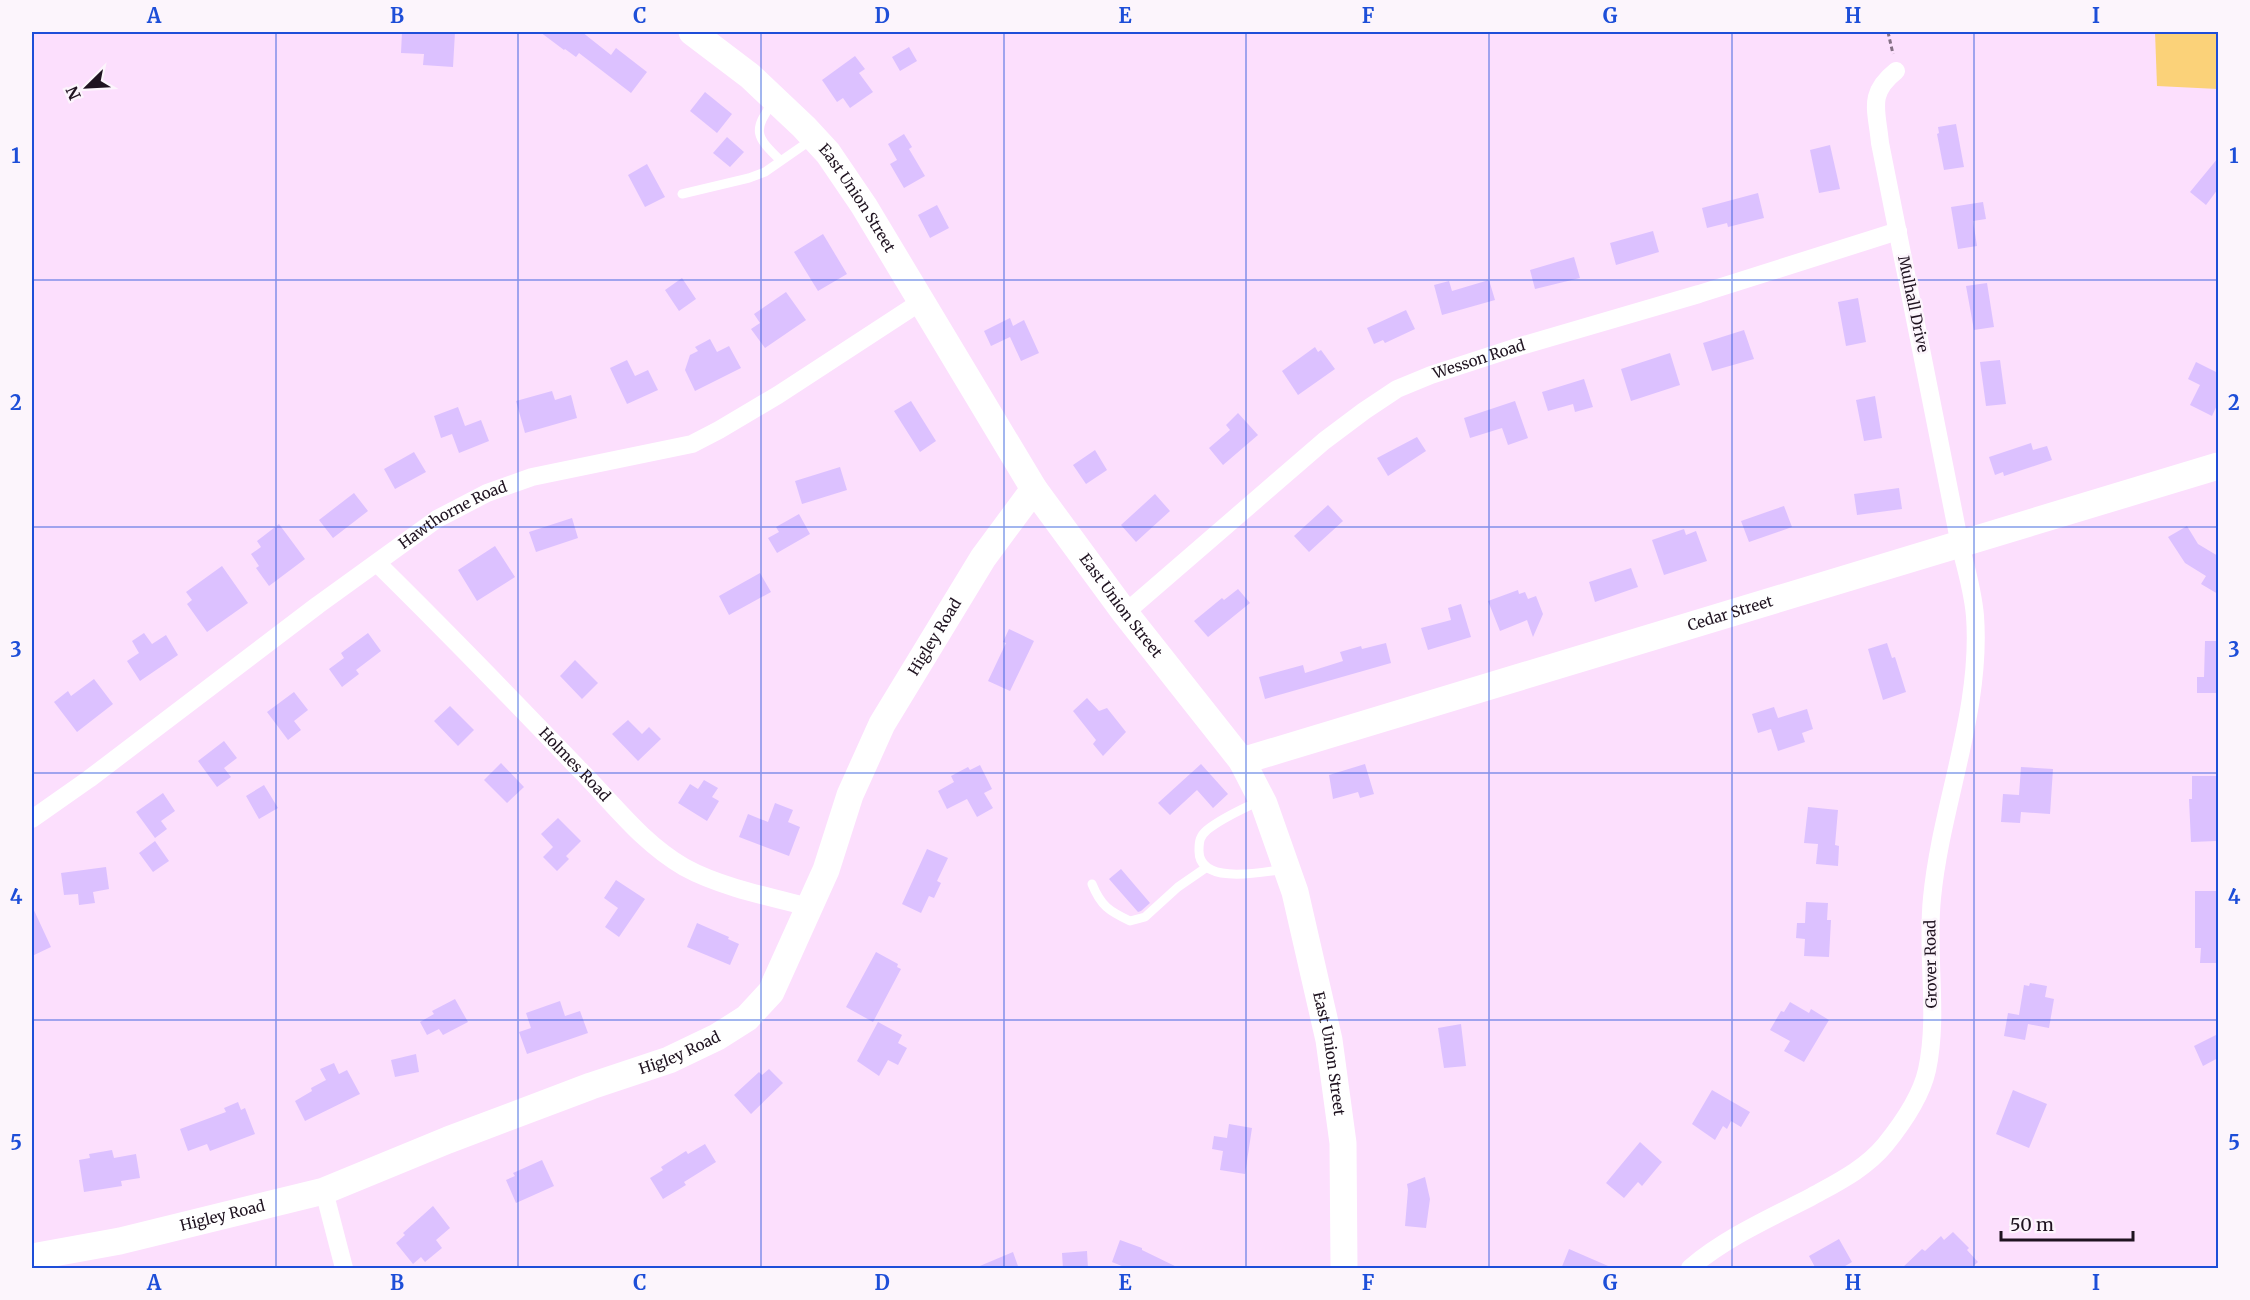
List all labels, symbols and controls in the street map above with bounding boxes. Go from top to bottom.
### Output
text: A [146,3,162,28]
text: B [390,3,404,28]
text: C [633,3,647,28]
text: D [874,3,890,28]
text: E [1118,3,1132,28]
text: F [1362,3,1375,28]
text: G [1603,3,1618,28]
text: H [1845,3,1861,28]
text: I [2092,3,2100,28]
north arrow [57,57,117,117]
text: N [61,83,85,103]
street label: East Union Street [815,139,900,256]
text: 1 [11,143,21,168]
text: 1 [2229,143,2239,168]
street label: Mulhall Drive [1894,254,1933,354]
street label: Wesson Road [1430,335,1527,383]
text: 2 [10,390,22,415]
text: 2 [2228,390,2240,415]
street label: Hawthorne Road [395,477,509,553]
street label: East Union Street [1076,550,1167,661]
street label: Cedar Street [1685,591,1775,635]
street label: Higley Road [904,595,965,679]
text: 3 [10,637,22,662]
text: 3 [2228,637,2240,662]
street label: Holmes Road [535,723,615,805]
text: 4 [10,884,23,909]
text: 4 [2228,884,2241,909]
street label: Grover Road [1920,920,1941,1008]
street label: East Union Street [1309,990,1349,1117]
street label: Higley Road [636,1027,723,1078]
text: 5 [10,1130,22,1155]
text: 5 [2228,1130,2240,1155]
street label: Higley Road [178,1196,267,1235]
scale bar [2001,1204,2133,1242]
text: 50 m [2010,1213,2054,1236]
text: A [146,1270,162,1295]
text: B [390,1270,404,1295]
text: C [633,1270,647,1295]
text: D [874,1270,890,1295]
text: E [1118,1270,1132,1295]
text: F [1362,1270,1375,1295]
text: G [1603,1270,1618,1295]
text: H [1845,1270,1861,1295]
text: I [2092,1270,2100,1295]

